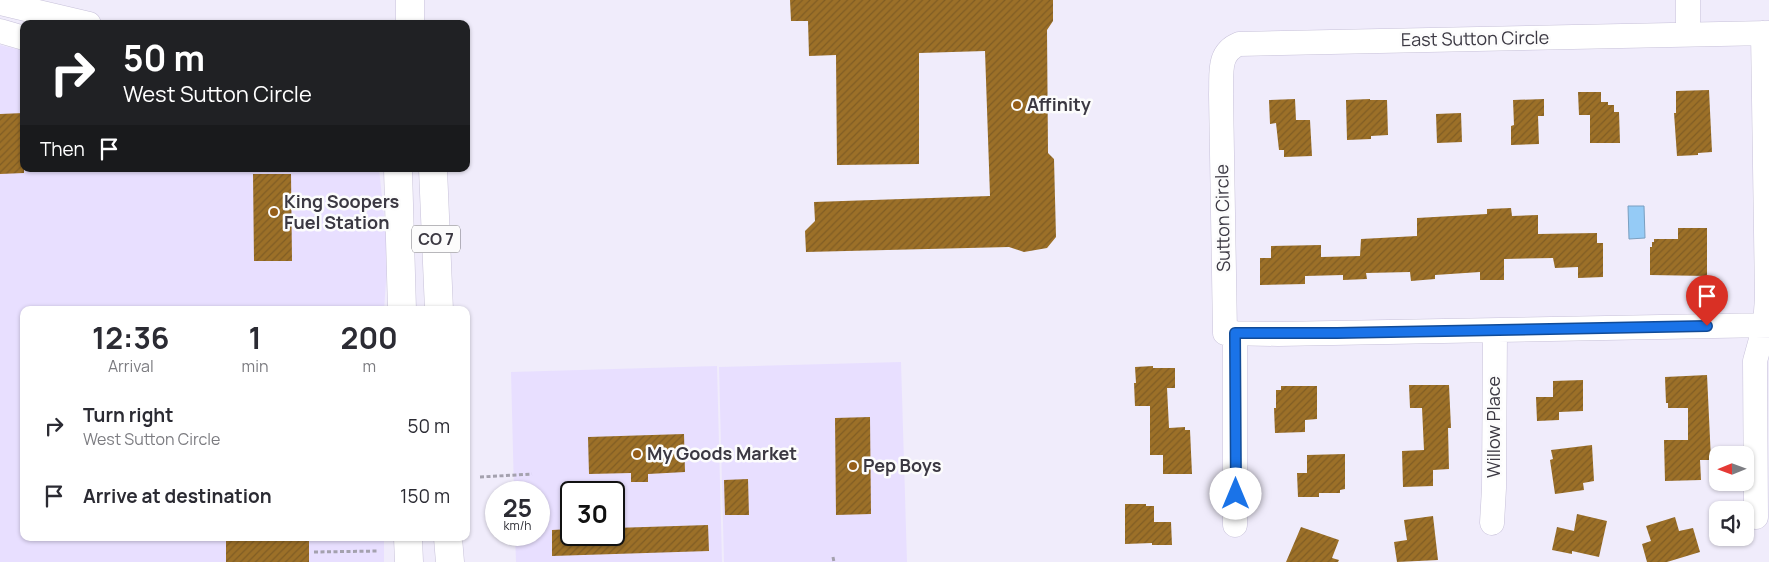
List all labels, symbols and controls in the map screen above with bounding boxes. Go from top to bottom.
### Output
street label: East Sutton Circle [1401,25,1549,51]
text: 50 m [123,34,205,82]
icon: right [40,40,105,105]
text: West Sutton Circle [123,79,312,109]
place label: Affinity [1027,92,1091,116]
marker: Affinity [1011,99,1023,111]
icon: arrive [95,135,123,163]
text: Then [40,136,85,162]
street label: Sutton Circle [1209,164,1235,272]
place label: King Soopers Fuel Station [284,189,399,234]
marker: King Soopers Fuel Station [268,206,280,218]
road number: CO 7 [412,225,460,252]
pin [1686,275,1728,326]
icon: arrive [1693,282,1721,310]
text: 12:36 [92,317,169,358]
text: 1 [248,317,262,358]
text: 200 [341,317,398,358]
text: Arrival [108,355,154,377]
text: min [242,355,268,377]
text: m [362,355,376,377]
street label: Willow Place [1481,376,1505,478]
text: Turn right [83,402,173,428]
icon: right [40,412,68,440]
text: 50 m [408,413,450,439]
text: West Sutton Circle [83,428,220,450]
place label: My Goods Market [647,441,797,465]
north arrow [1709,446,1754,491]
map controls [1709,446,1754,546]
marker: My Goods Market [631,448,643,460]
place label: Pep Boys [863,453,942,477]
marker: Pep Boys [847,460,859,472]
position arrow [1209,467,1261,519]
speed limit sign: 30 [560,481,625,546]
icon: arrive [40,482,68,510]
text: Arrive at destination [83,483,272,509]
text: 150 m [400,483,450,509]
text: 25 [503,490,532,525]
button: sound [1709,501,1754,546]
text: km/h [504,517,531,534]

